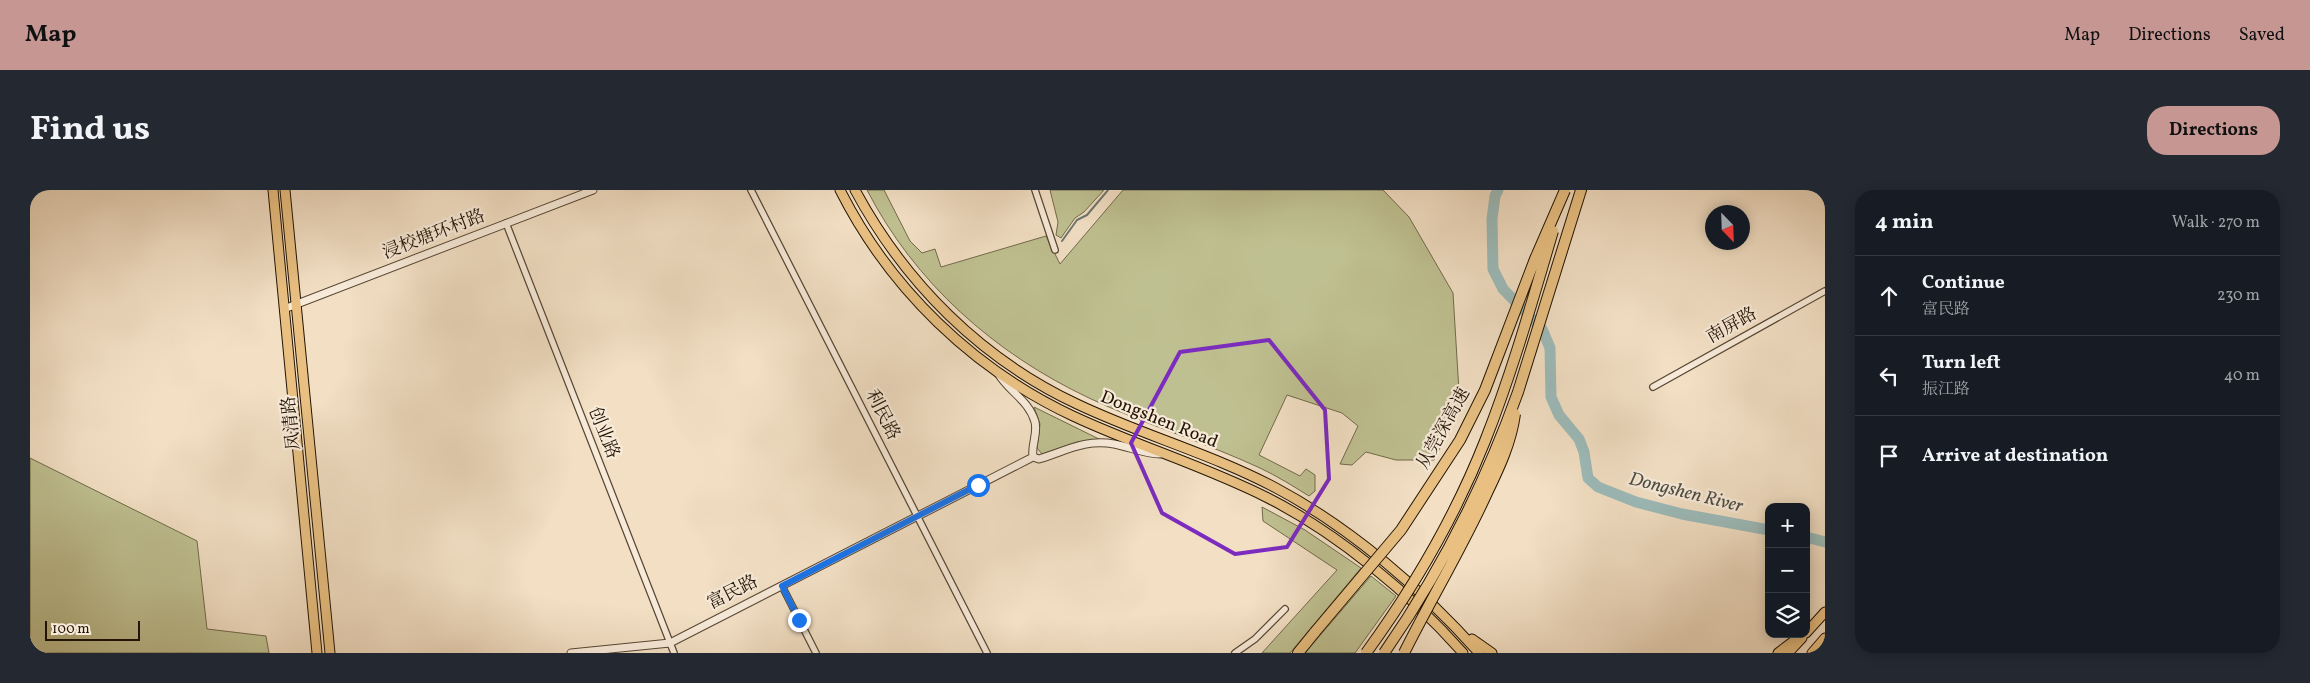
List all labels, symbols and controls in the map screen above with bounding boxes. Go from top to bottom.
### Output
text: Map [25,18,76,52]
text: Map [2064,23,2100,48]
text: Directions [2128,23,2211,48]
text: Saved [2239,23,2285,48]
text: Find us [30,106,150,154]
button: Directions [2147,106,2280,155]
street label: 浸校塘环村路 [379,204,489,266]
north arrow [1705,205,1750,250]
text: 4 min [1875,208,1934,237]
text: Walk · 270 m [2172,212,2260,234]
text: Continue [1922,270,2005,296]
icon: ahead [1875,282,1903,310]
text: 230 m [2217,285,2260,307]
text: 富民路 [1922,299,1970,321]
street label: 南屏路 [1702,302,1762,350]
text: Turn left [1922,350,2001,376]
icon: left [1875,362,1903,390]
text: 40 m [2224,365,2260,387]
text: 振江路 [1922,379,1970,401]
street label: 从莞深高速 [1411,384,1477,474]
street label: 利民路 [859,385,905,445]
street label: Dongshen Road [1097,385,1221,455]
street label: 凤清路 [277,395,307,451]
street label: 创业路 [581,403,625,463]
icon: arrive [1875,442,1903,470]
text: Arrive at destination [1922,443,2108,469]
water label: Dongshen River [1626,466,1747,520]
route start [967,474,990,497]
map controls [1765,503,1810,638]
button: + [1765,503,1810,548]
button: − [1765,548,1810,593]
street label: 富民路 [703,570,763,616]
button: layers [1765,593,1810,638]
route end [788,609,811,632]
scale bar [45,618,140,641]
text: 100 m [52,620,90,639]

